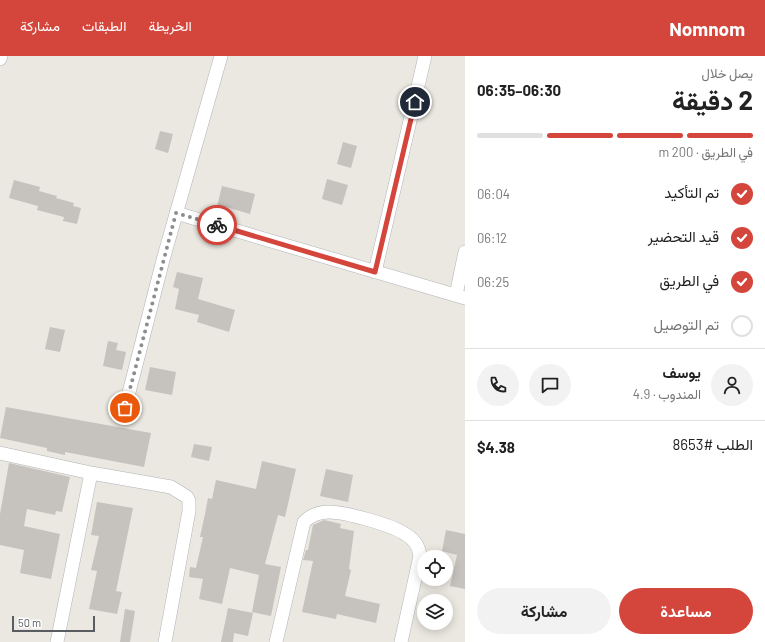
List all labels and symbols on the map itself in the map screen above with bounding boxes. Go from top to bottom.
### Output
pin [398,85,432,119]
courier [197,205,237,245]
pin [108,391,142,425]
scale bar [12,614,95,633]

